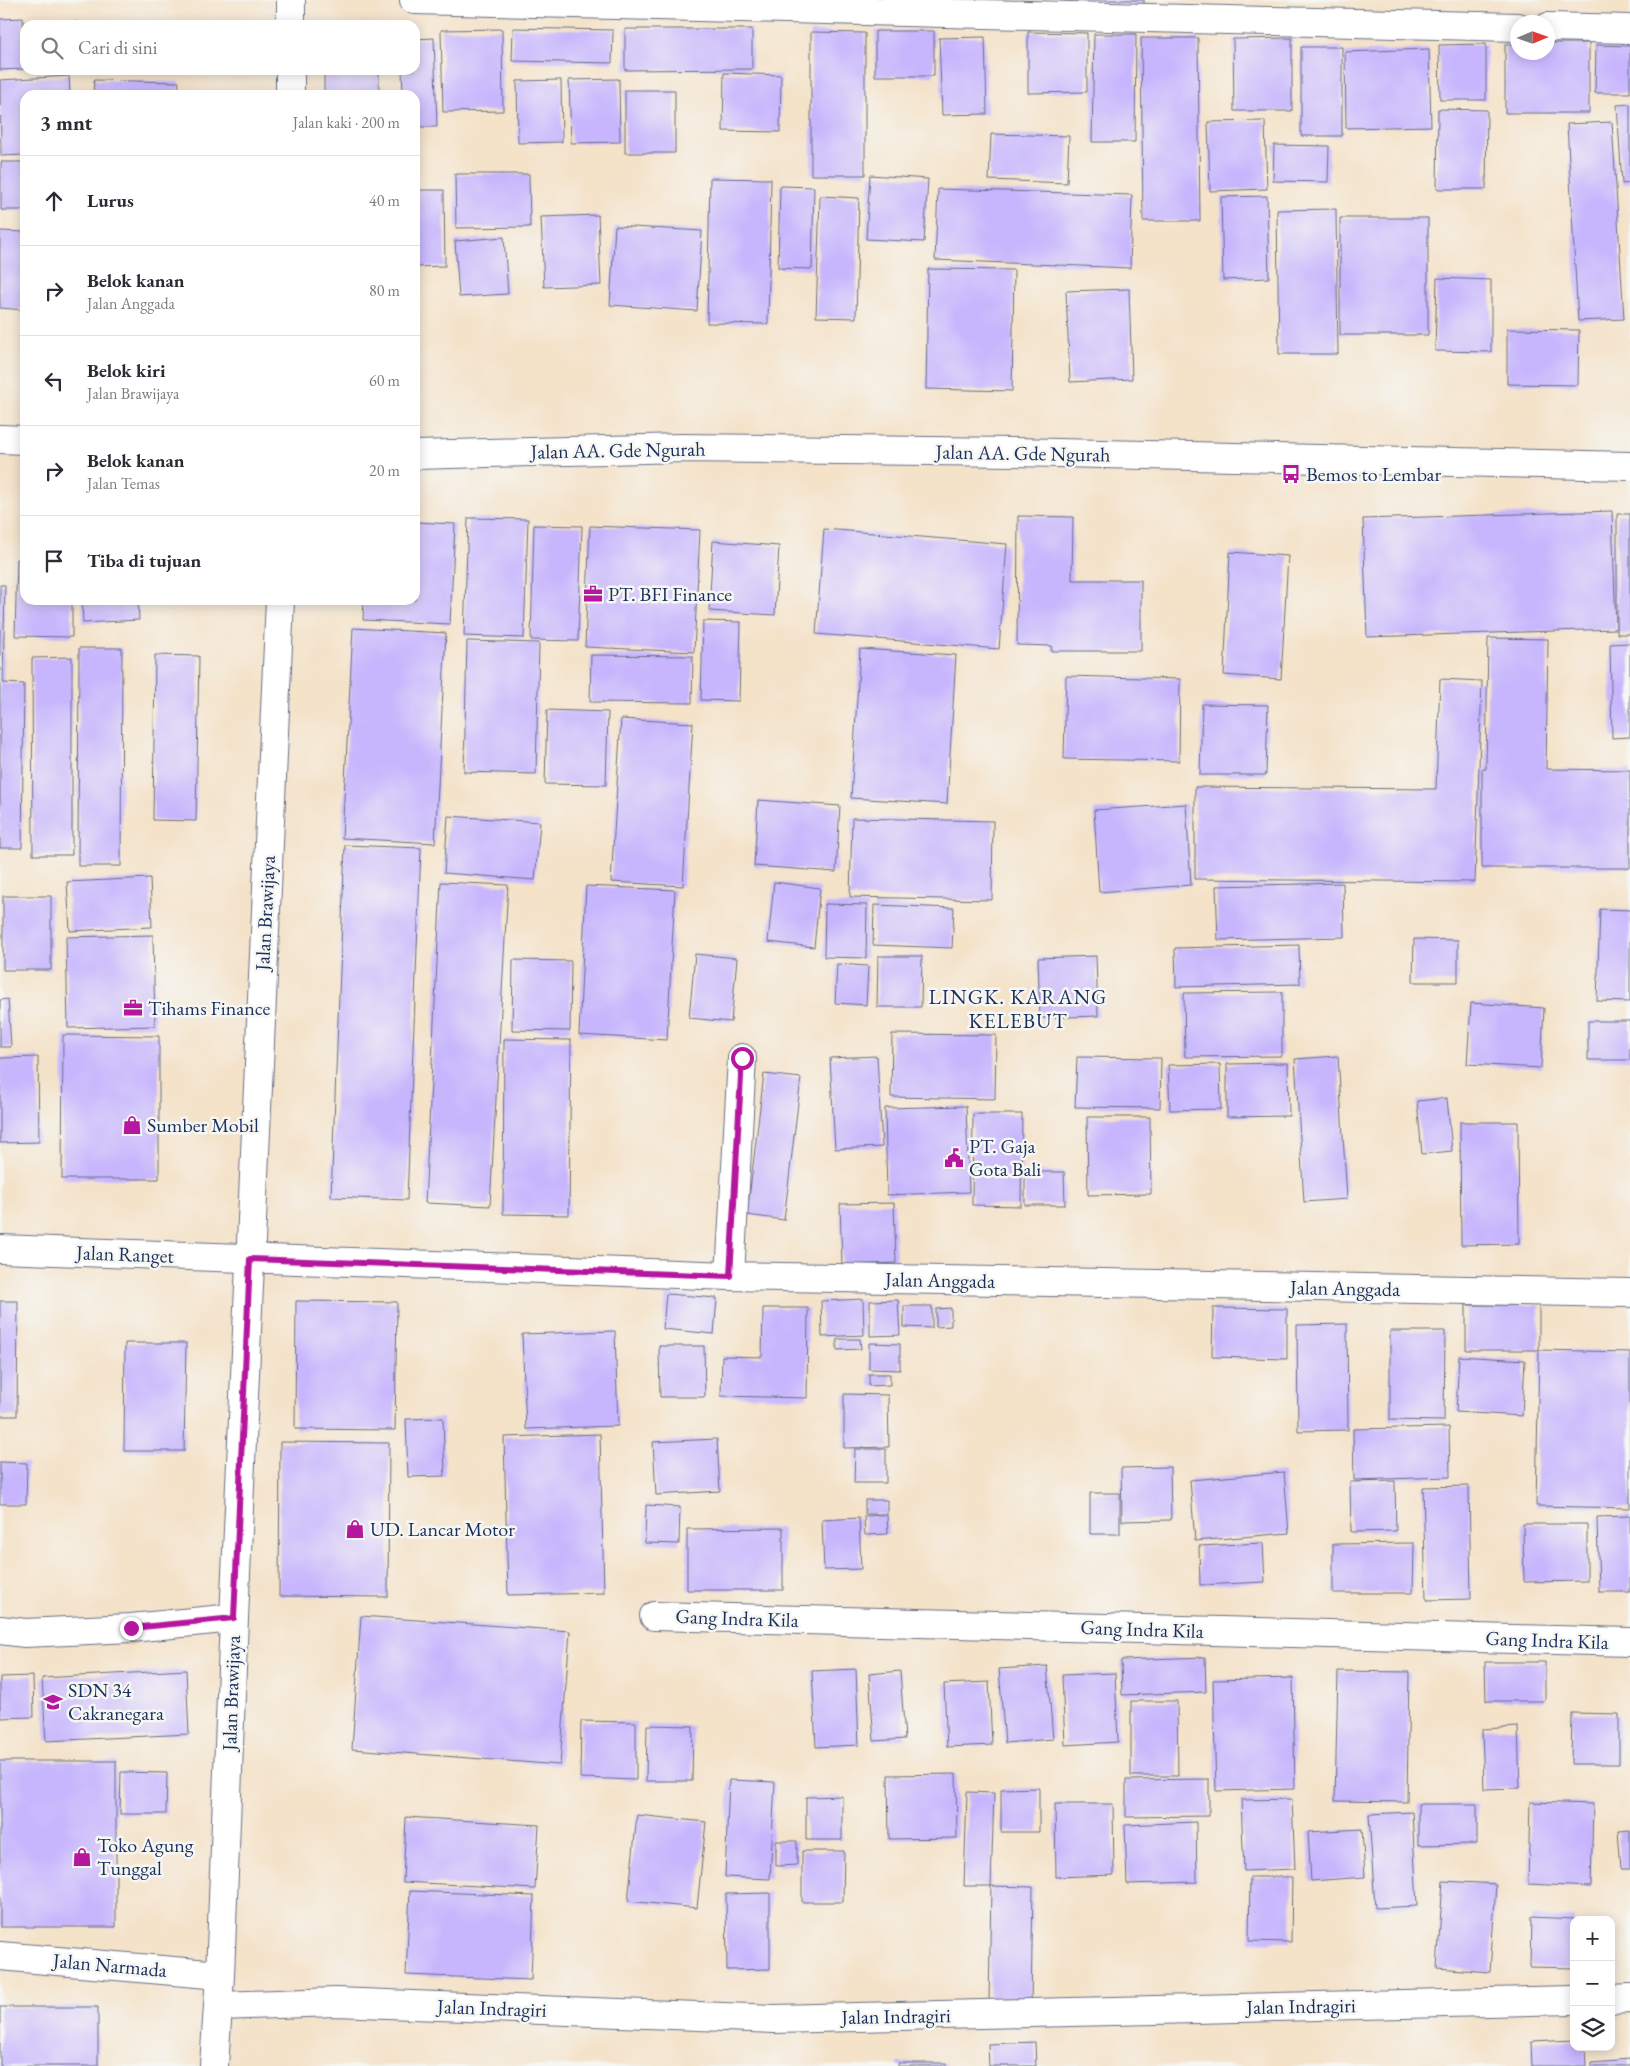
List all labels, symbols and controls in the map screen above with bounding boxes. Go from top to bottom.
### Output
north arrow [1510,15,1555,60]
search box [20,20,420,75]
icon: search [38,34,66,62]
text: Cari di sini [78,35,157,60]
text: 3 mnt [40,109,92,136]
text: Jalan kaki · 200 m [293,112,400,133]
icon: ahead [40,187,68,215]
text: Lurus [87,188,134,213]
text: 40 m [369,190,400,211]
text: Belok kanan [87,268,185,293]
icon: right [40,277,68,305]
text: 80 m [369,280,400,301]
text: Jalan Anggada [87,293,175,314]
text: Belok kiri [87,358,166,383]
icon: left [40,367,68,395]
text: 60 m [369,370,400,391]
text: Jalan Brawijaya [87,383,179,404]
street label: Jalan AA. Gde Ngurah [528,435,706,465]
street label: Jalan AA. Gde Ngurah [933,438,1111,468]
text: Belok kanan [87,448,185,473]
icon: right [40,457,68,485]
text: 20 m [369,460,400,481]
place label: Bemos to Lembar [1306,461,1442,487]
bus stop icon: Bemos to Lembar [1280,463,1302,485]
text: Jalan Temas [87,473,160,494]
icon: arrive [40,547,68,575]
text: Tiba di tujuan [87,548,201,573]
place label: PT. BFI Finance [608,581,732,607]
office icon: PT. BFI Finance [582,583,604,605]
street label: Jalan Brawijaya [249,855,281,973]
district label: LINGK. KARANG KELEBUT [929,983,1107,1034]
place label: Tihams Finance [148,995,271,1021]
office icon: Tihams Finance [122,997,144,1019]
route start [731,1047,754,1070]
place label: Sumber Mobil [147,1112,259,1138]
shop icon: Sumber Mobil [121,1114,143,1136]
place label: PT. Gaja Gota Bali [969,1133,1041,1182]
public building icon: PT. Gaja Gota Bali [943,1147,965,1169]
street label: Jalan Ranget [74,1239,175,1269]
street label: Jalan Anggada [883,1266,995,1294]
street label: Jalan Anggada [1288,1274,1400,1302]
place label: UD. Lancar Motor [370,1516,515,1542]
shop icon: UD. Lancar Motor [344,1518,366,1540]
street label: Gang Indra Kila [675,1603,799,1633]
street label: Gang Indra Kila [1080,1614,1204,1644]
route end [120,1617,143,1640]
street label: Gang Indra Kila [1485,1625,1609,1655]
street label: Jalan Brawijaya [216,1635,246,1753]
place label: SDN 34 Cakranegara [68,1677,164,1726]
school or university icon: SDN 34 Cakranegara [42,1691,64,1713]
place label: Toko Agung Tunggal [97,1832,194,1881]
shop icon: Toko Agung Tunggal [71,1846,93,1868]
map controls [1570,1916,1615,2051]
button: + [1570,1916,1615,1961]
street label: Jalan Narmada [50,1947,168,1983]
button: − [1570,1961,1615,2006]
street label: Jalan Indragiri [1244,1992,1356,2020]
street label: Jalan Indragiri [435,1993,547,2023]
street label: Jalan Indragiri [839,2002,951,2030]
button: layers [1570,2006,1615,2051]

